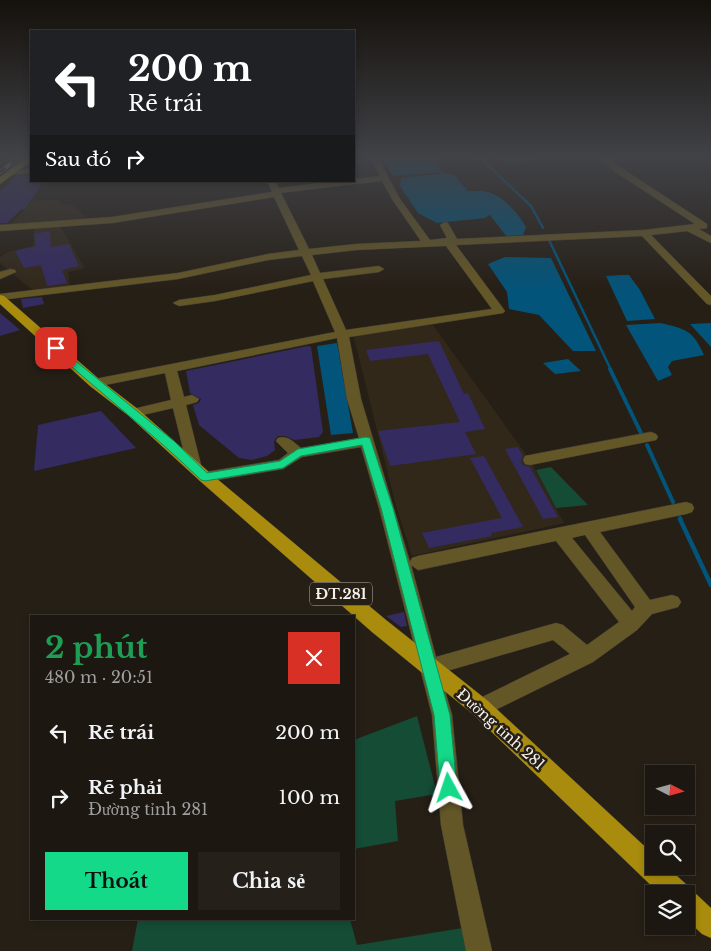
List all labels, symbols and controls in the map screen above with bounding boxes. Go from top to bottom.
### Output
text: 200 m [128,47,252,90]
icon: left [45,50,110,115]
text: Rẽ trái [128,90,203,117]
icon: right [121,145,149,173]
text: Sau đó [45,148,111,171]
pin [35,327,77,369]
icon: arrive [42,334,70,362]
road number: ĐT.281 [310,582,372,606]
text: 2 phút [45,629,148,666]
button: close [288,632,340,684]
text: 480 m · 20:51 [45,667,153,687]
street label: Đường tỉnh 281 [453,684,549,774]
icon: left [45,719,73,747]
text: Rẽ trái [88,721,154,744]
text: 200 m [275,721,340,744]
position arrow [422,761,474,813]
north arrow [645,765,695,815]
map controls [645,765,695,935]
text: Rẽ phải [88,776,163,799]
icon: right [45,784,73,812]
text: 100 m [279,786,340,809]
text: Đường tỉnh 281 [88,799,208,819]
button: search [645,825,695,875]
button: Thoát [45,852,188,910]
button: Chia sẻ [198,852,340,910]
button: layers [645,885,695,935]

